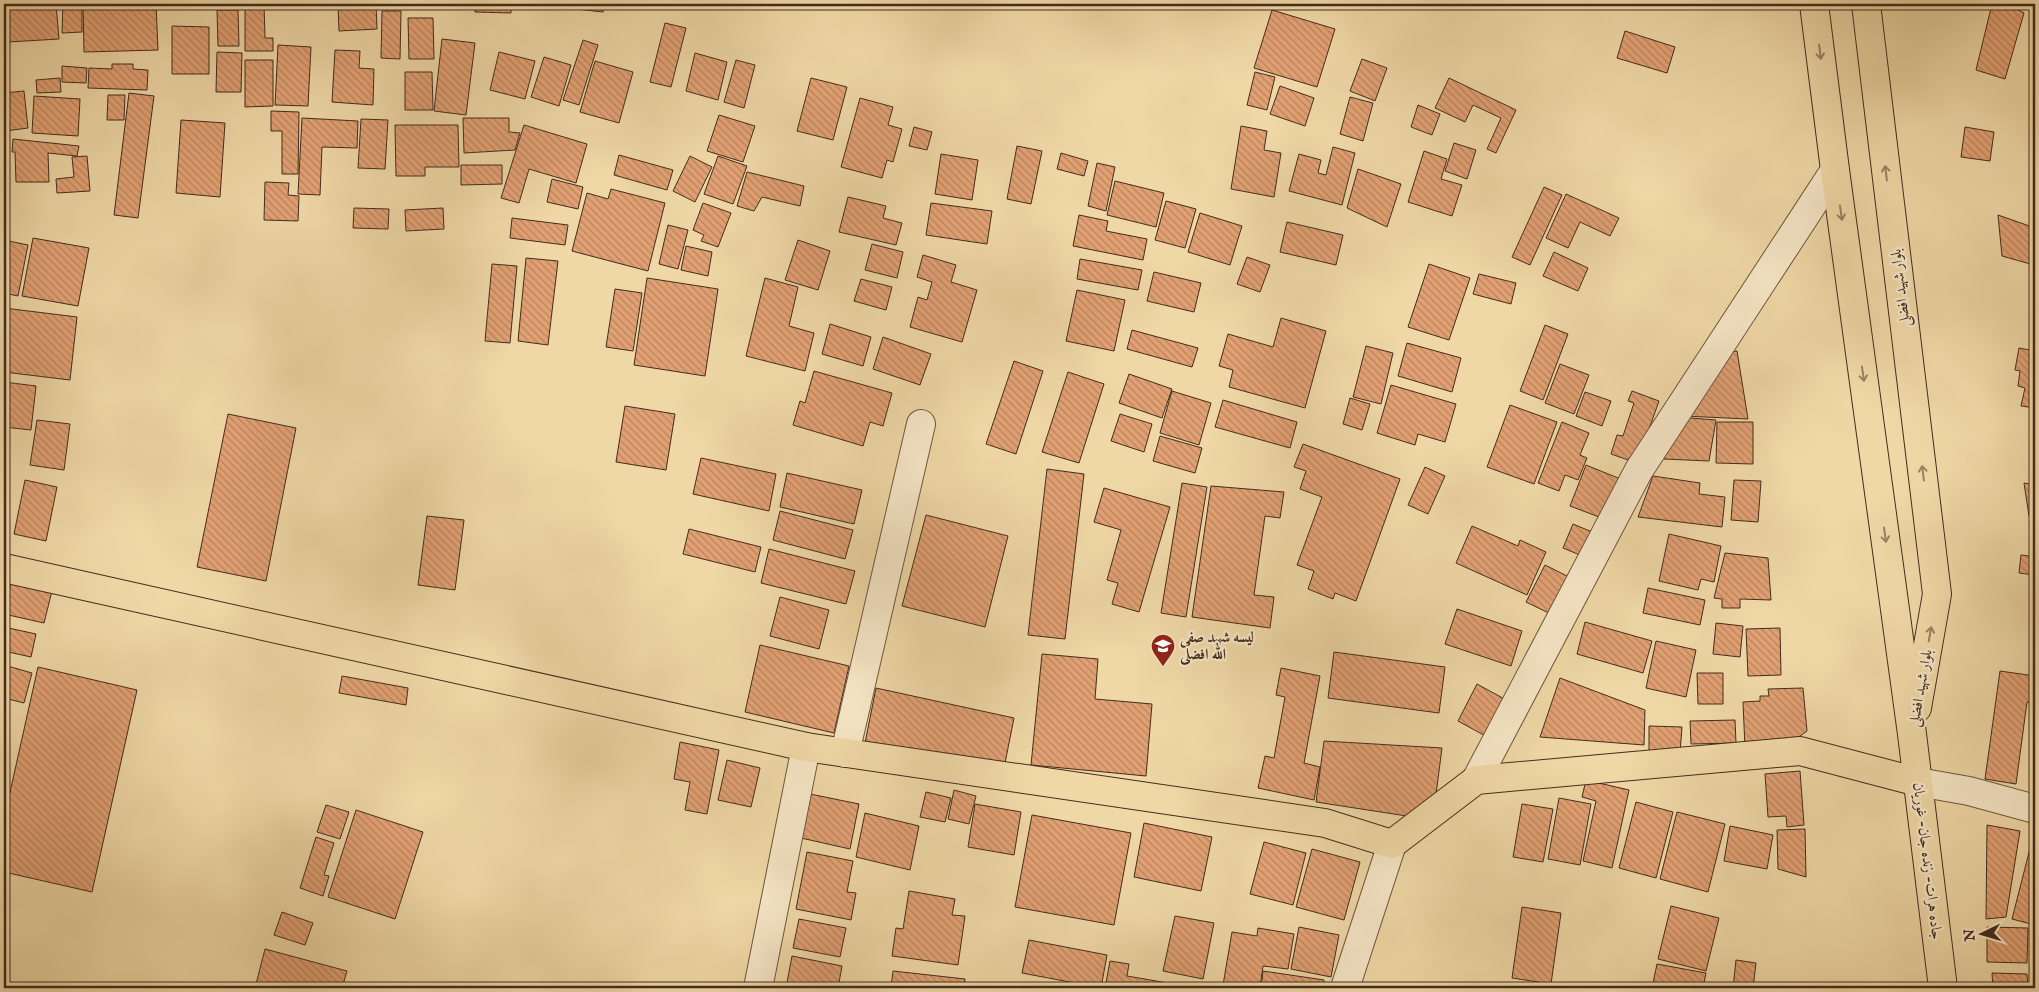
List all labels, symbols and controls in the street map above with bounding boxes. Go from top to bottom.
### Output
one-way arrow [1815,44,1825,60]
one-way arrow [1881,165,1891,181]
one-way arrow [1836,205,1846,221]
street label: بلوار شهید افضلی [1886,248,1916,328]
one-way arrow [1858,366,1868,382]
one-way arrow [1918,466,1928,482]
one-way arrow [1880,527,1890,543]
one-way arrow [1926,627,1936,643]
place label: لیسه شهید صفی الله افضلی [1179,628,1254,666]
school or university icon: لیسه شهید صفی الله افضلی [1150,633,1176,667]
street label: بلوار شهید افضلی [1904,648,1938,729]
street label: جاده هرات- زنده جان- غوریان [1908,781,1947,941]
north arrow [1956,910,2006,960]
text: N [1961,928,1980,943]

